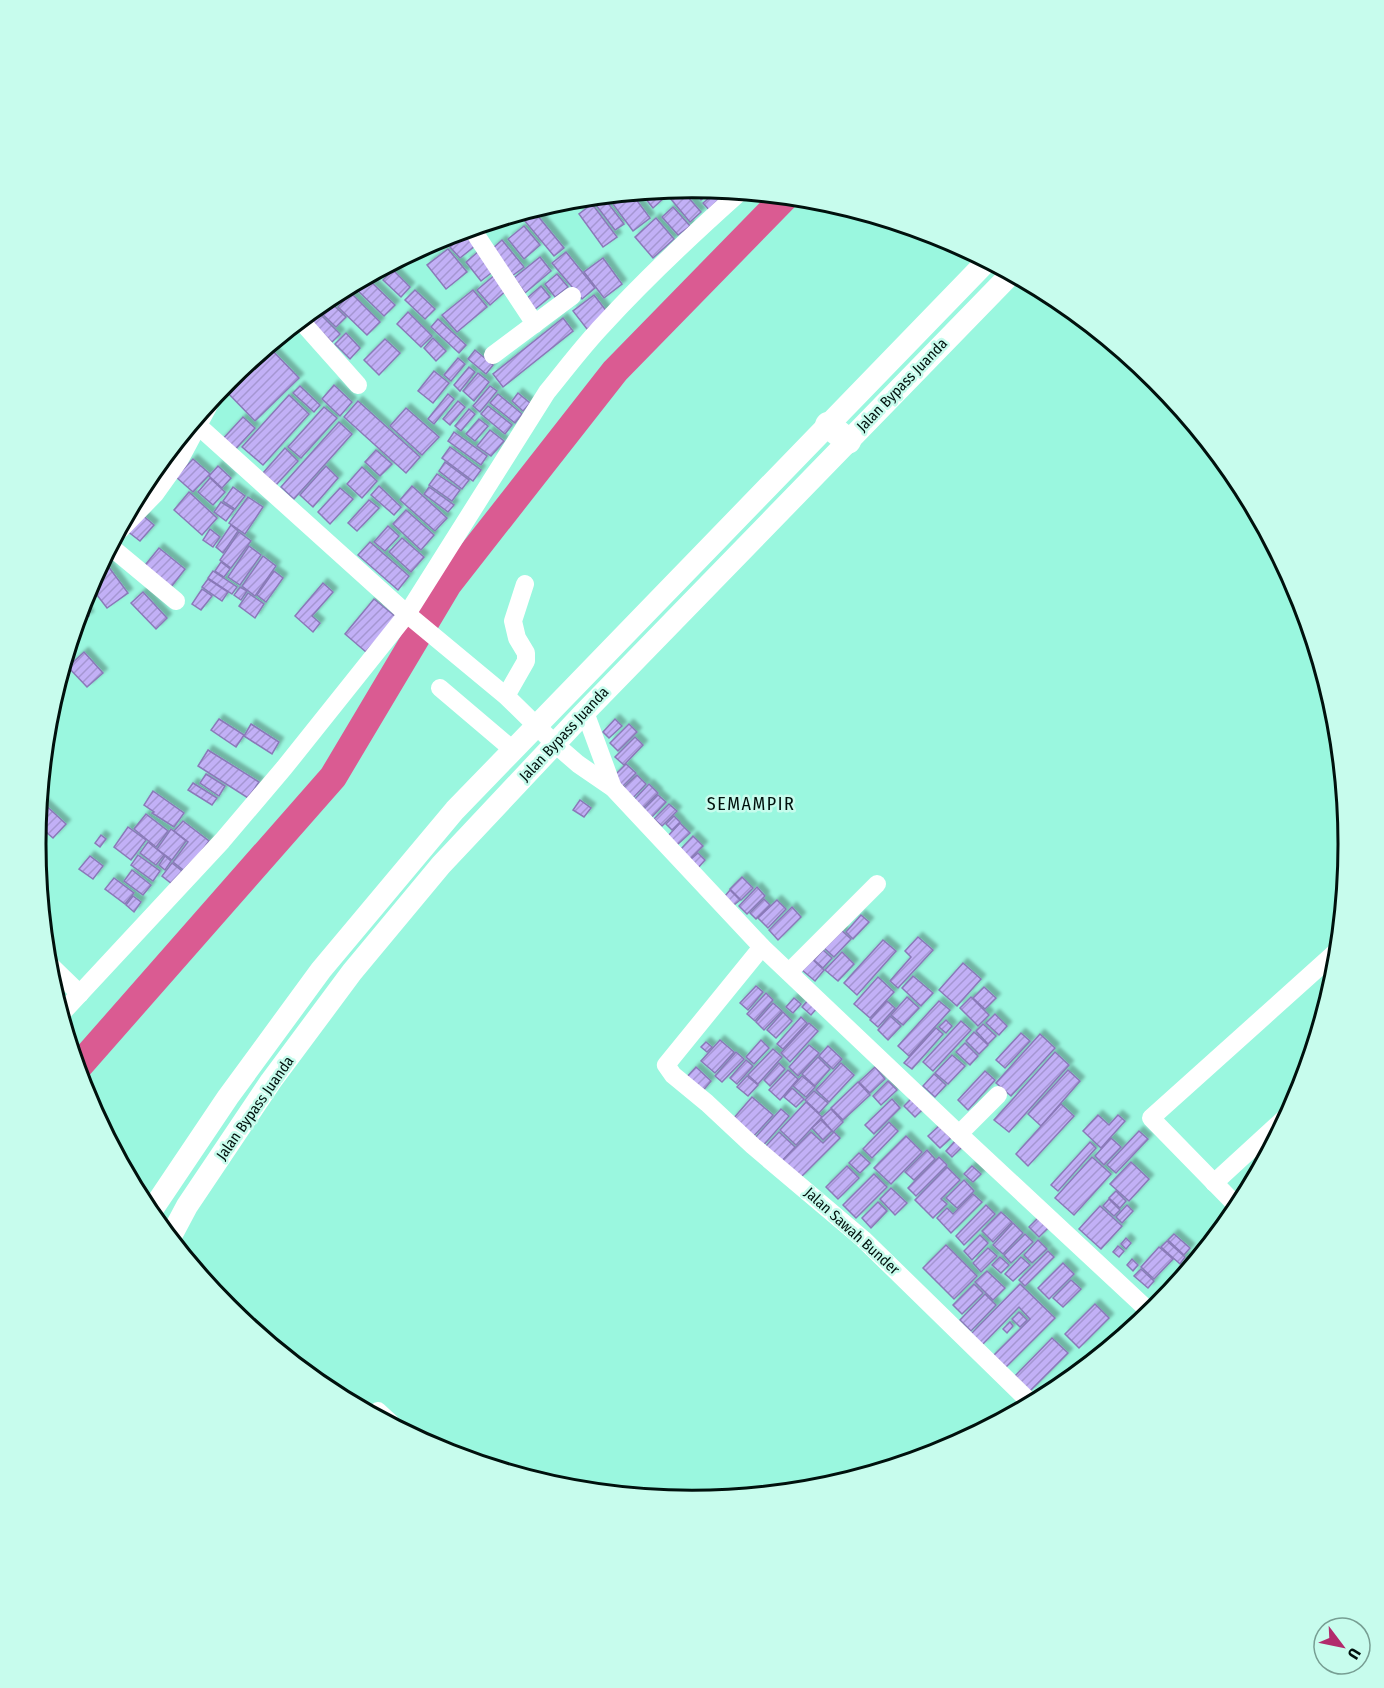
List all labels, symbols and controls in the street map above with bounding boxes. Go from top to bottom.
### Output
street label: Jalan Bypass Juanda [853,335,951,435]
street label: Jalan Bypass Juanda [516,683,612,785]
district label: SEMAMPIR [707,793,795,815]
street label: Jalan Bypass Juanda [212,1053,298,1163]
street label: Jalan Sawah Bunder [801,1184,904,1279]
north arrow [1312,1616,1372,1676]
text: U [1344,1645,1365,1663]

